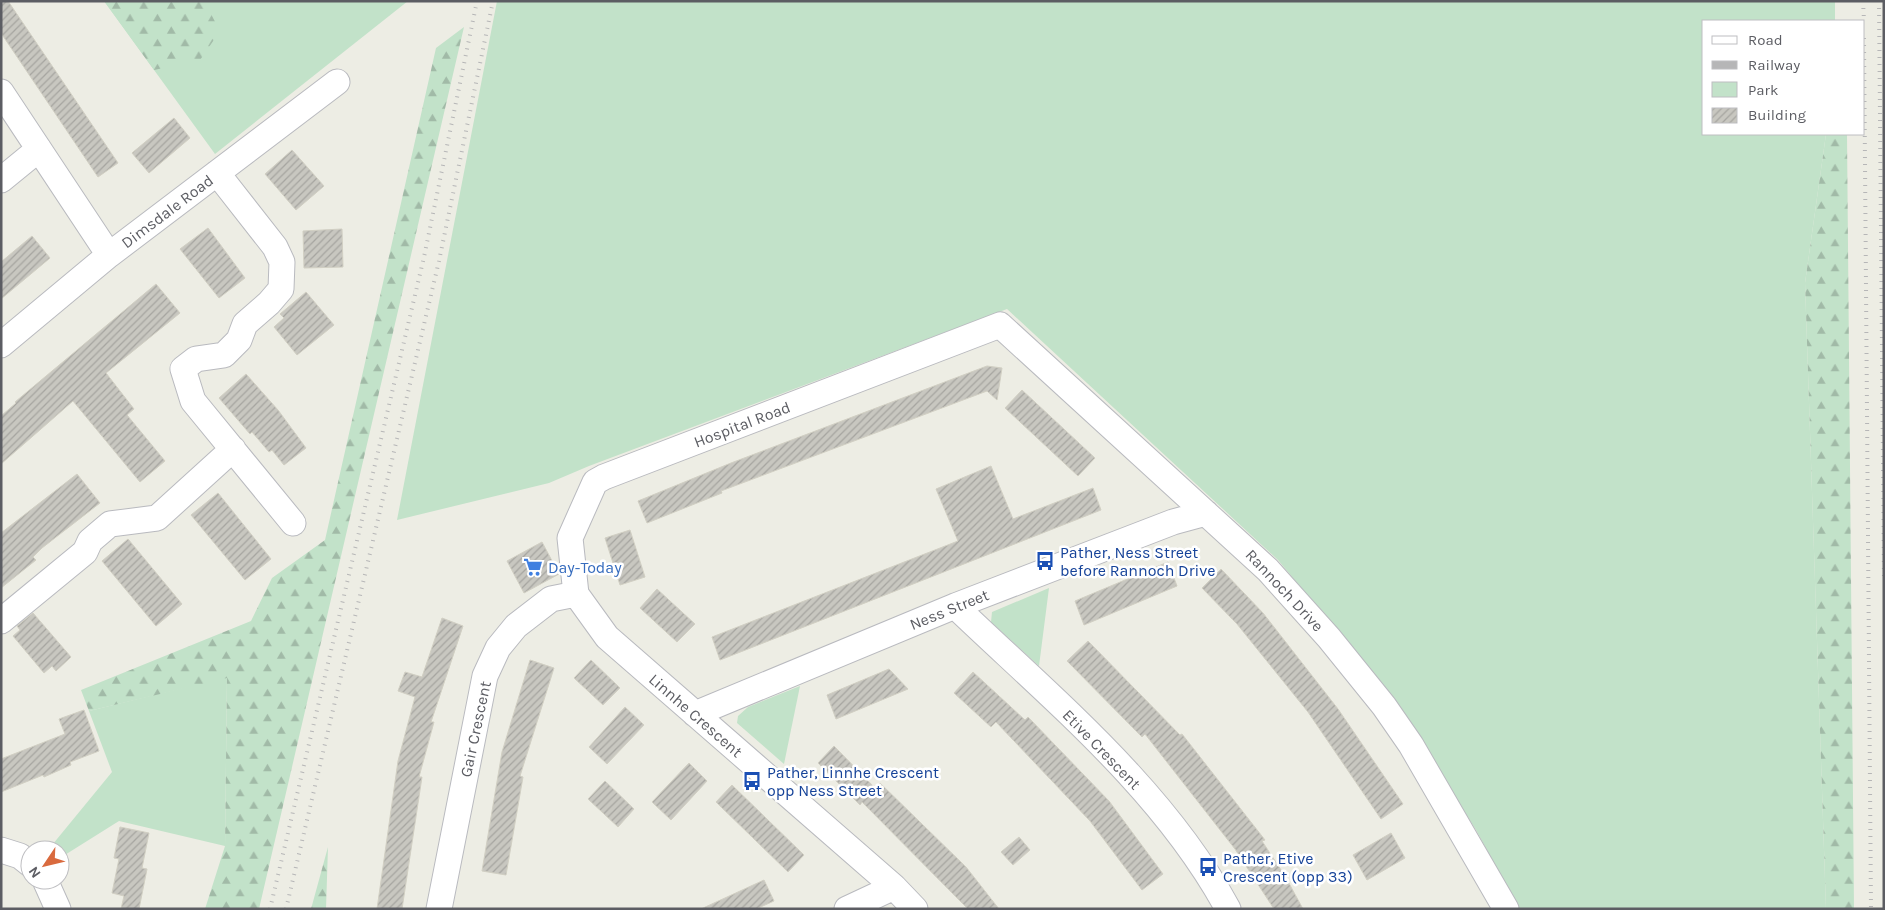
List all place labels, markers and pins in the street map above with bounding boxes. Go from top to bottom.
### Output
place label: Pather, Ness Street before Rannoch Drive [1060,543,1215,580]
bus stop icon: Pather, Ness Street before Rannoch Drive [1034,550,1056,572]
supermarket icon: Day-Today [522,556,544,578]
place label: Day-Today [548,558,622,577]
place label: Pather, Linnhe Crescent opp Ness Street [767,763,939,800]
bus stop icon: Pather, Linnhe Crescent opp Ness Street [741,770,763,792]
place label: Pather, Etive Crescent (opp 33) [1223,849,1353,886]
bus stop icon: Pather, Etive Crescent (opp 33) [1197,856,1219,878]

